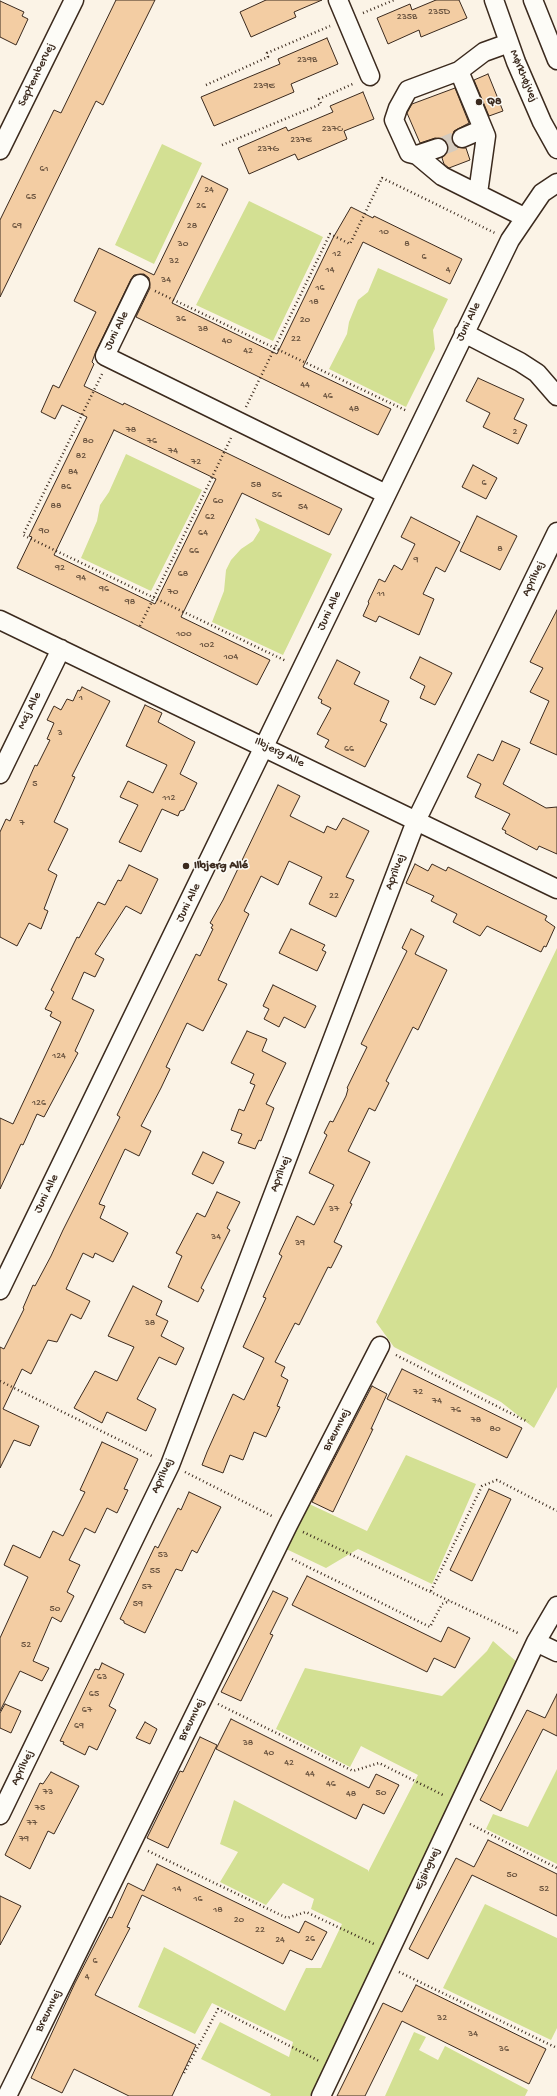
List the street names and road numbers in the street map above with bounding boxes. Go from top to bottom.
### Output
street label: Septembervej [15,41,59,109]
street label: Mørkhøjvej [506,48,540,104]
street label: Juni Alle [453,300,485,344]
street label: Juni Alle [101,309,133,353]
street label: Aprilvej [519,559,549,599]
street label: Juni Alle [315,589,345,633]
street label: Maj Alle [15,690,45,732]
street label: Ilbjerg Alle [252,735,306,771]
street label: Aprilvej [383,852,409,892]
street label: Juni Alle [173,881,205,925]
street label: Aprilvej [268,1154,294,1194]
street label: Juni Alle [31,1172,63,1216]
street label: Breumvej [320,1406,354,1454]
street label: Aprilvej [149,1456,177,1496]
street label: Breumvej [176,1696,208,1744]
street label: Aprilvej [8,1748,38,1788]
street label: Ejsingvej [412,1845,444,1893]
street label: Breumvej [33,1987,65,2035]

